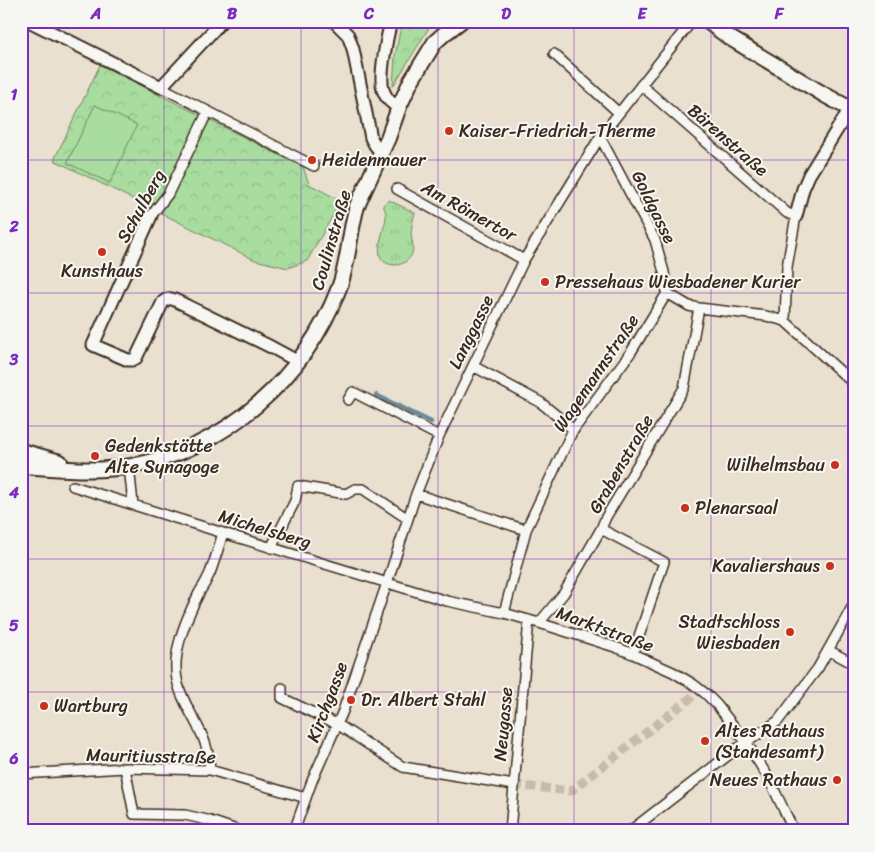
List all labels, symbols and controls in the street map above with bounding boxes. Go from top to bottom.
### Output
text: A [90,0,101,28]
text: B [227,0,238,28]
text: C [363,0,375,28]
text: D [501,0,511,28]
text: E [638,0,648,28]
text: F [774,0,785,28]
text: 1 [11,80,18,109]
street label: Bärenstraße [680,95,776,185]
place label: Kaiser-Friedrich-Therme [459,115,656,147]
marker: Kaiser-Friedrich-Therme [443,125,455,137]
place label: Heidenmauer [322,144,427,176]
marker: Heidenmauer [306,154,318,166]
street label: Schulberg [108,163,174,249]
street label: Goldgasse [622,165,686,250]
street label: Am Römertor [414,171,524,251]
street label: Coulinstraße [301,186,361,294]
text: 2 [8,212,19,241]
marker: Kunsthaus [96,246,108,258]
place label: Kunsthaus [61,255,144,287]
place label: Pressehaus Wiesbadener Kurier [555,266,802,298]
marker: Pressehaus Wiesbadener Kurier [539,276,551,288]
street label: Langgasse [439,289,503,375]
street label: Wagemannstraße [544,307,648,439]
text: 3 [9,345,19,374]
street label: Grabenstraße [580,408,662,520]
place label: Gedenkstätte Alte Synagoge [104,430,219,483]
place label: Wilhelmsbau [727,449,825,481]
marker: Gedenkstätte Alte Synagoge [89,450,101,462]
marker: Wilhelmsbau [829,459,841,471]
text: 4 [8,478,19,507]
place label: Plenarsaal [695,492,779,524]
street label: Michelsberg [215,500,315,558]
marker: Plenarsaal [679,502,691,514]
place label: Kavaliershaus [712,550,821,582]
marker: Kavaliershaus [824,560,836,572]
street label: Marktstraße [552,596,658,662]
place label: Stadtschloss Wiesbaden [678,606,781,659]
text: 5 [9,611,19,640]
marker: Stadtschloss Wiesbaden [784,626,796,638]
street label: Kirchgasse [297,657,357,747]
place label: Dr. Albert Stahl [361,684,487,716]
street label: Neugasse [484,686,522,762]
place label: Wartburg [54,690,128,722]
marker: Dr. Albert Stahl [345,694,357,706]
marker: Wartburg [38,700,50,712]
place label: Altes Rathaus (Standesamt) [714,715,825,768]
marker: Altes Rathaus (Standesamt) [699,735,711,747]
street label: Mauritiusstraße [86,739,216,773]
text: 6 [8,744,19,773]
place label: Neues Rathaus [710,764,828,796]
marker: Neues Rathaus [831,774,843,786]

